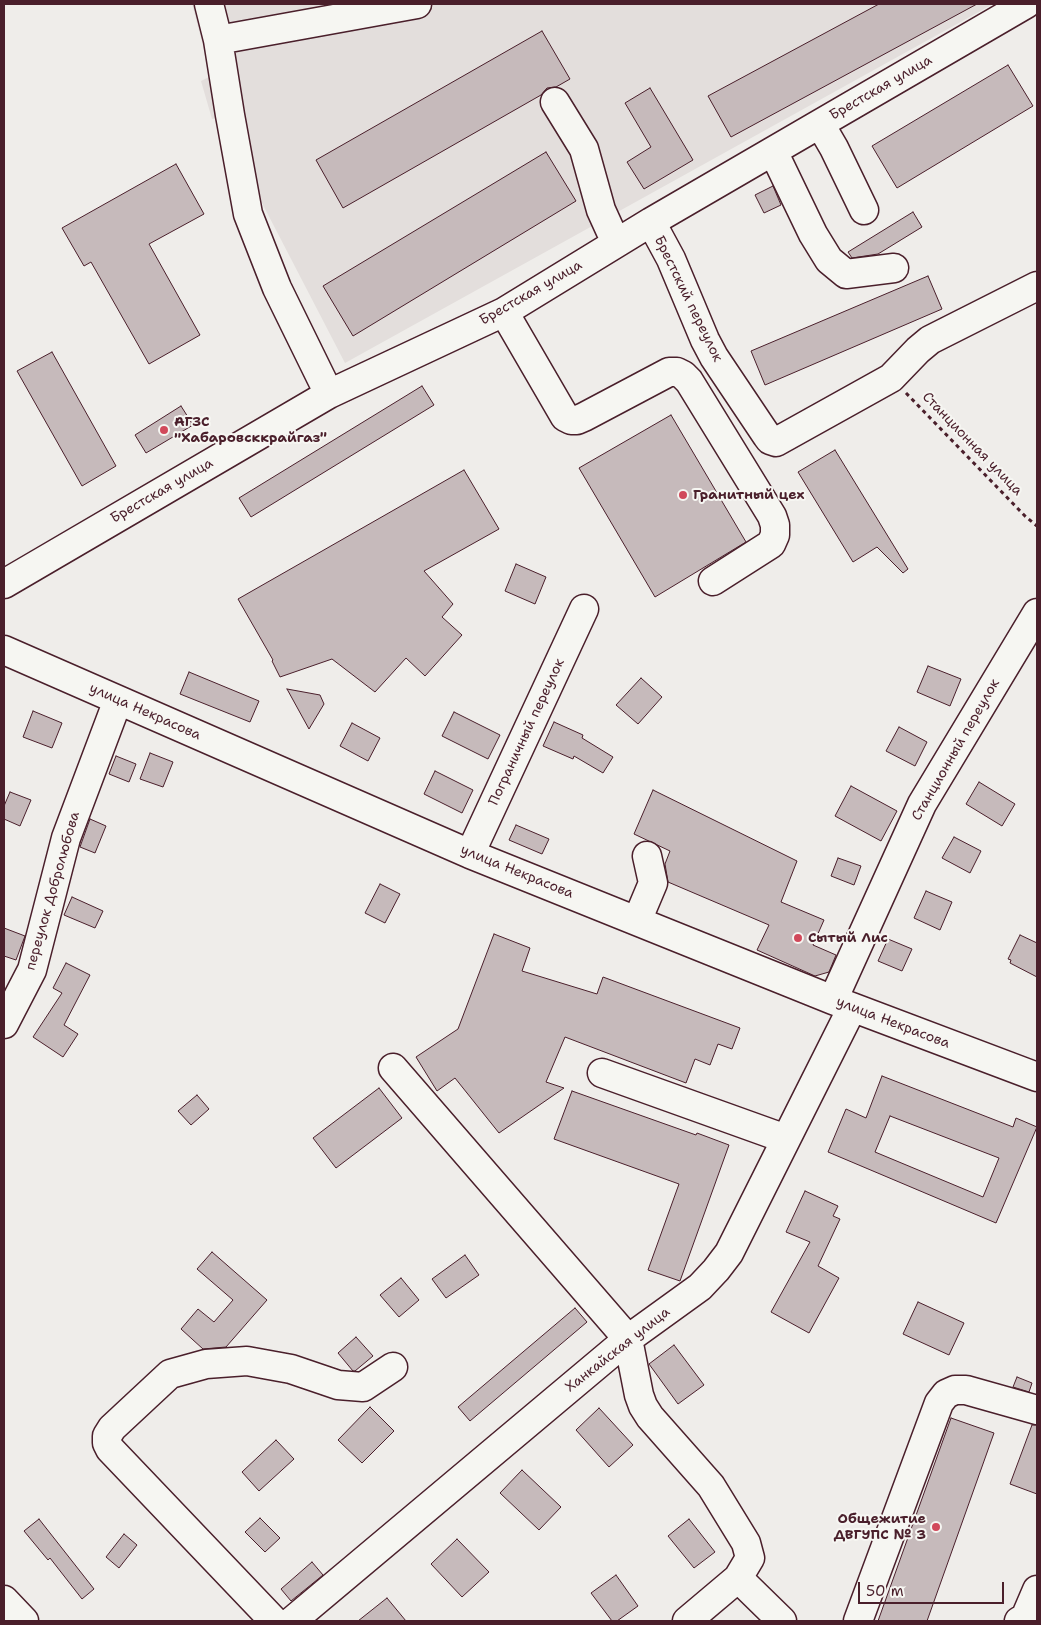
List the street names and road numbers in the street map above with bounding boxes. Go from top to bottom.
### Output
street label: Брестская улица [827,52,935,124]
street label: Брестский переулок [650,233,726,365]
street label: Брестская улица [477,257,585,329]
street label: Станционная улица [918,389,1026,499]
street label: Брестская улица [108,455,216,527]
street label: Пограничный переулок [486,656,568,808]
street label: Станционный переулок [908,676,1004,824]
street label: улица Некрасова [87,680,203,744]
street label: переулок Добролюбова [22,810,84,972]
street label: улица Некрасова [458,842,576,902]
street label: улица Некрасова [834,994,952,1052]
street label: Ханкайская улица [562,1304,674,1396]

